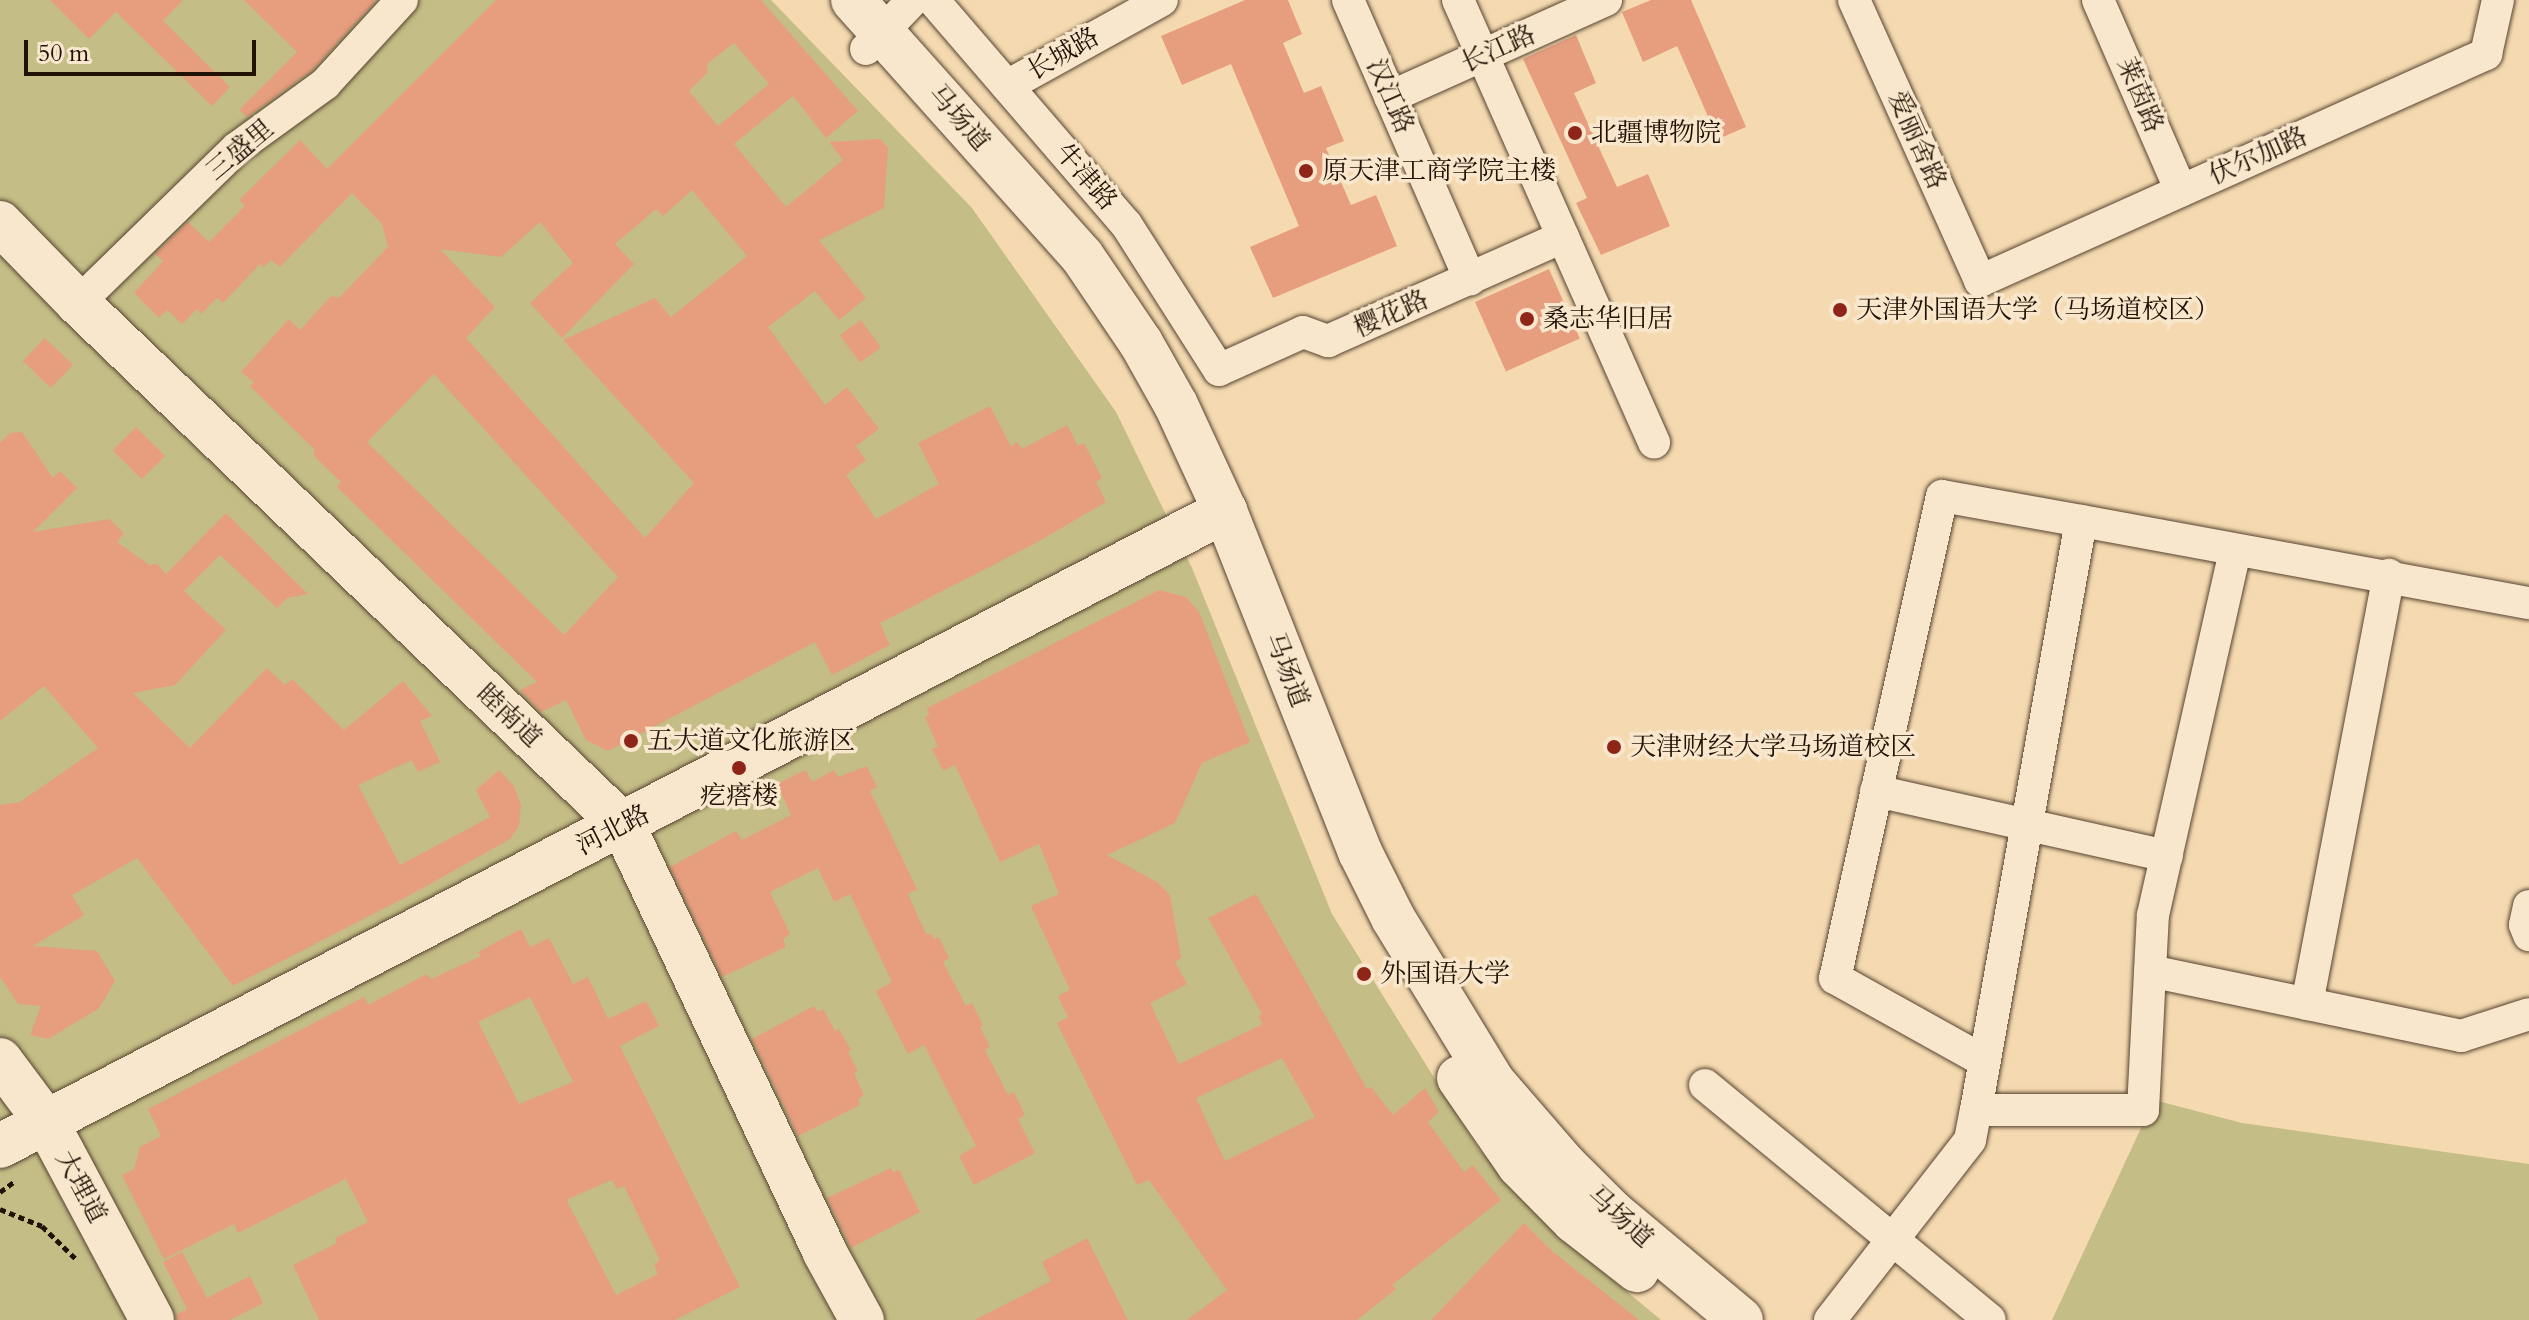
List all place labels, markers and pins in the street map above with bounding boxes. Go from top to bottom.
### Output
place label: 北疆博物院 [1591,117,1721,149]
marker: 北疆博物院 [1566,124,1584,142]
place label: 原天津工商学院主楼 [1322,155,1556,187]
marker: 原天津工商学院主楼 [1297,162,1315,180]
place label: 天津外国语大学（马场道校区） [1856,294,2220,326]
marker: 天津外国语大学（马场道校区） [1831,301,1849,319]
place label: 桑志华旧居 [1543,303,1673,335]
marker: 桑志华旧居 [1518,310,1536,328]
place label: 五大道文化旅游区 [647,725,855,757]
place label: 天津财经大学马场道校区 [1630,731,1916,763]
marker: 五大道文化旅游区 [622,732,640,750]
marker: 天津财经大学马场道校区 [1605,738,1623,756]
marker: 疙瘩楼 [730,759,748,777]
place label: 疙瘩楼 [700,780,778,812]
place label: 外国语大学 [1380,958,1510,990]
marker: 外国语大学 [1355,965,1373,983]

